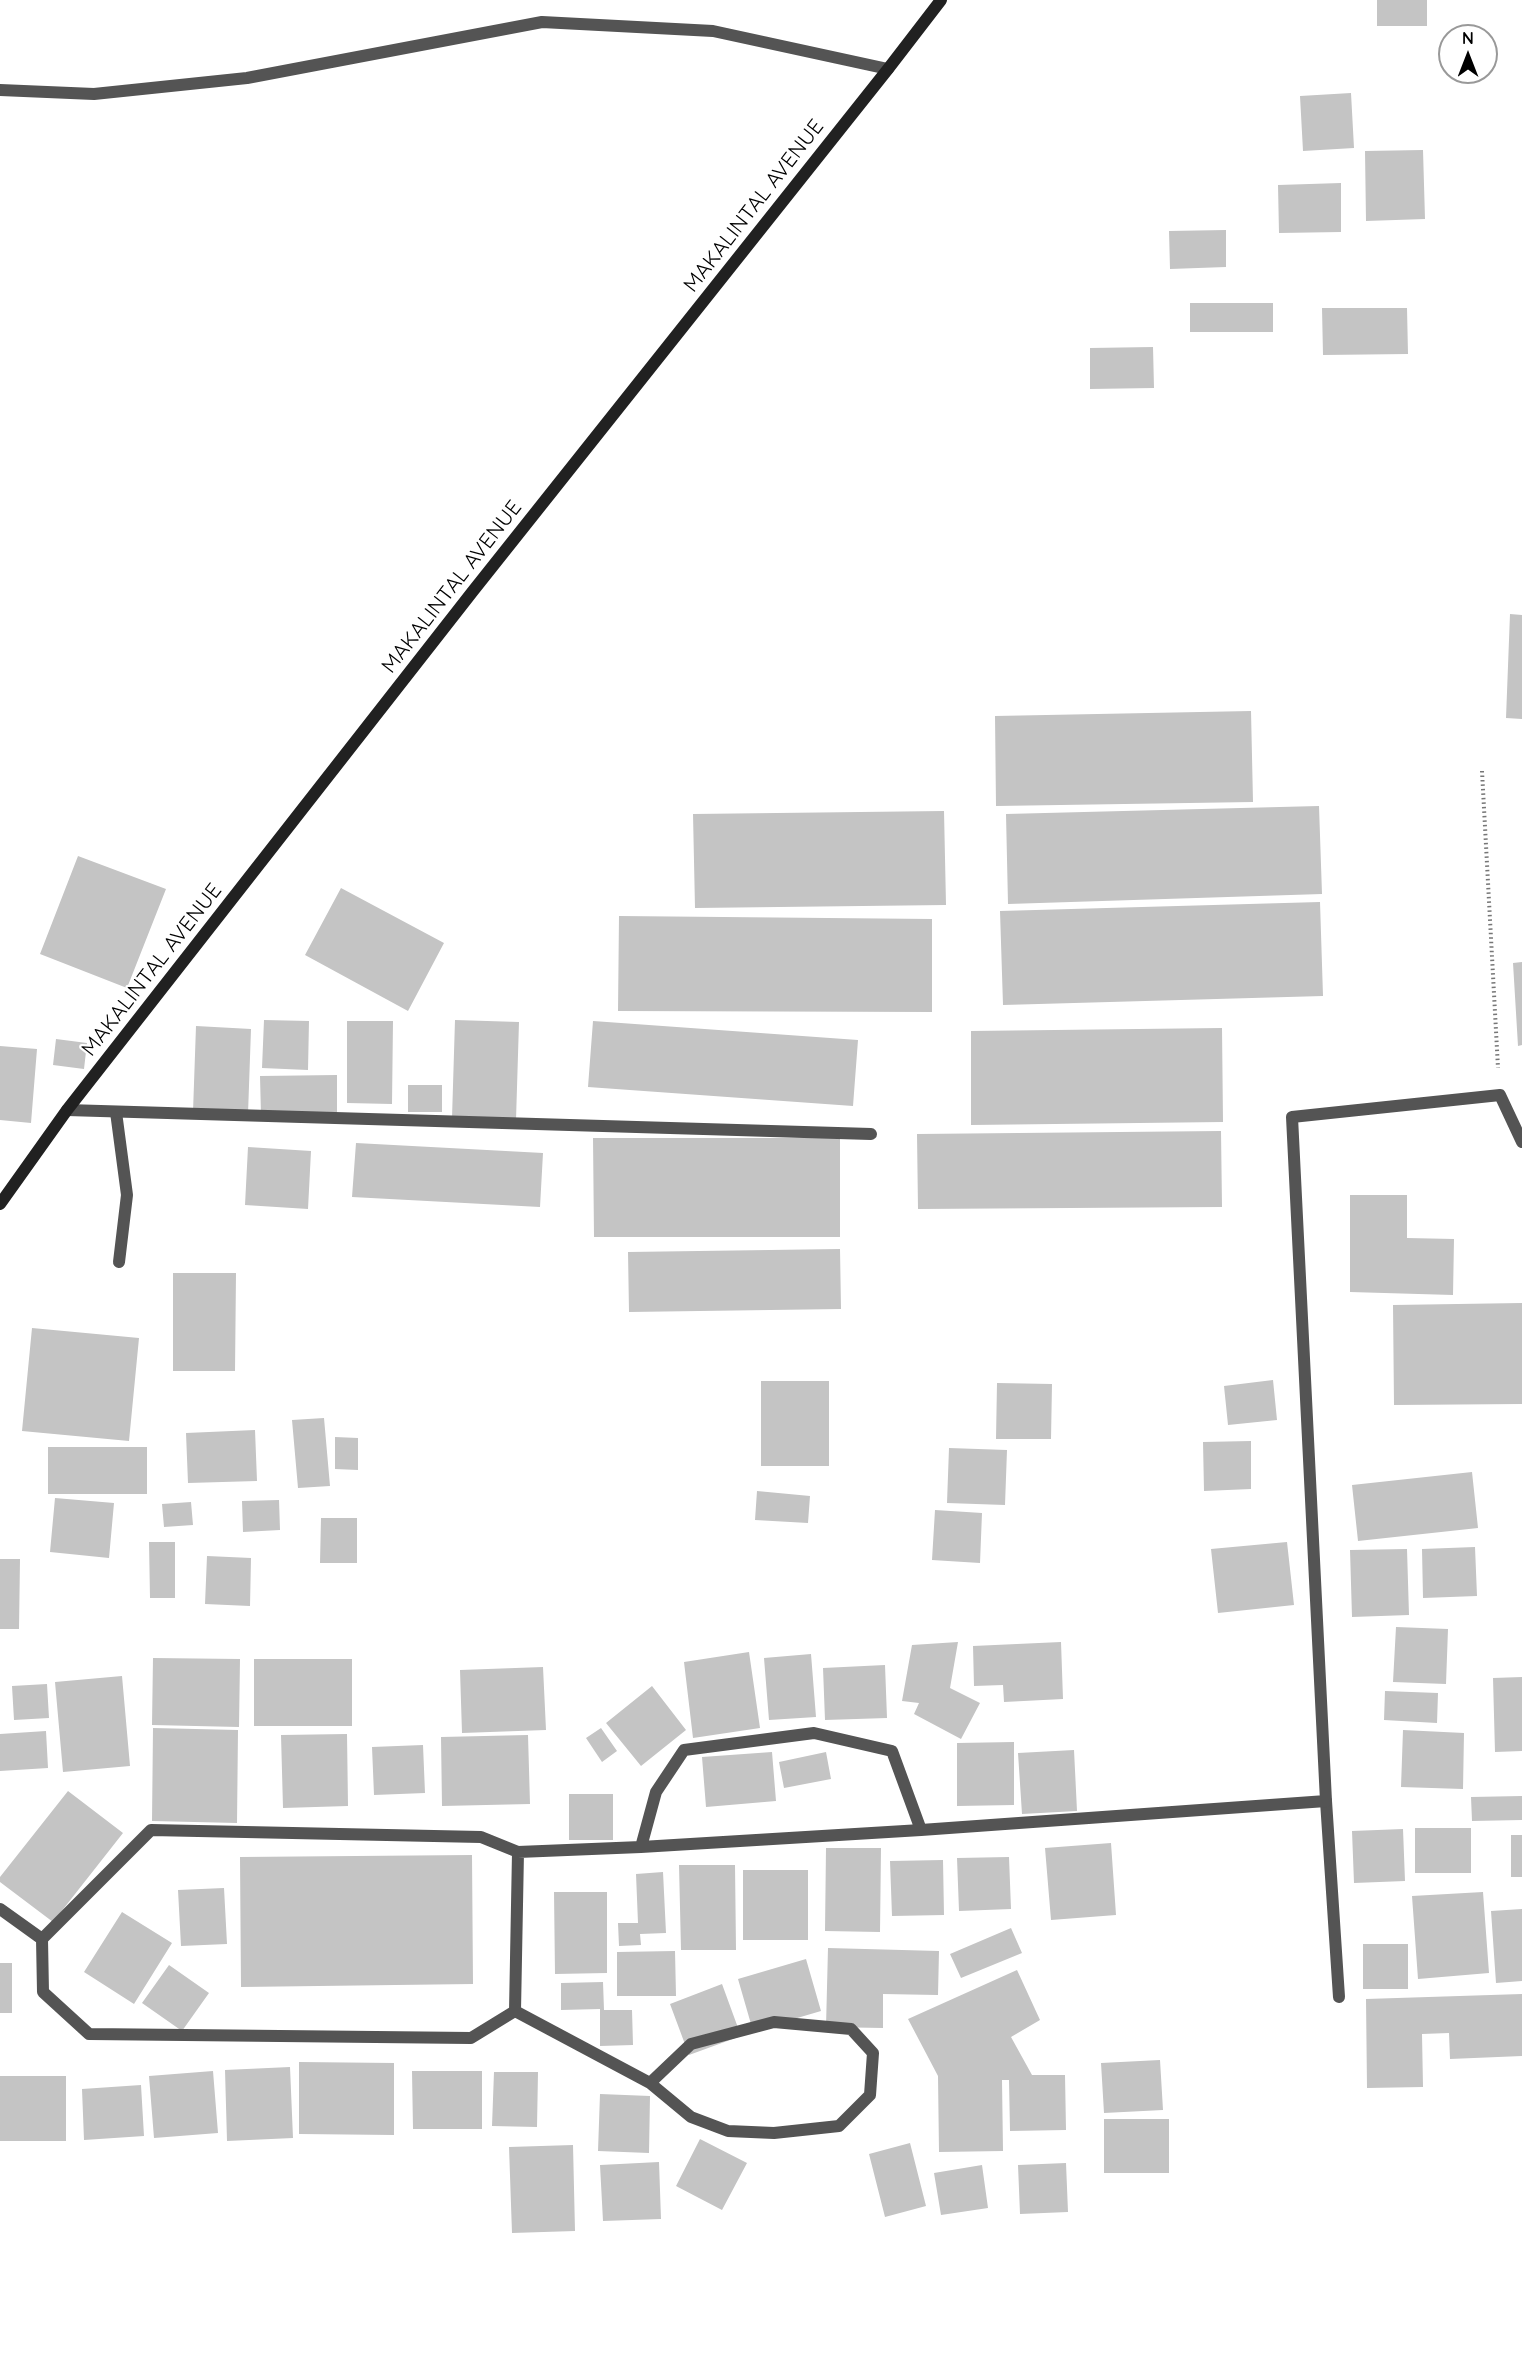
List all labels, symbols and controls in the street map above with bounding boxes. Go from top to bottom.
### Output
north arrow [1438,24,1498,84]
text: N [1462,28,1474,48]
street label: MAKALINTAL AVENUE [679,115,829,297]
street label: MAKALINTAL AVENUE [377,496,527,678]
street label: MAKALINTAL AVENUE [77,879,227,1061]

